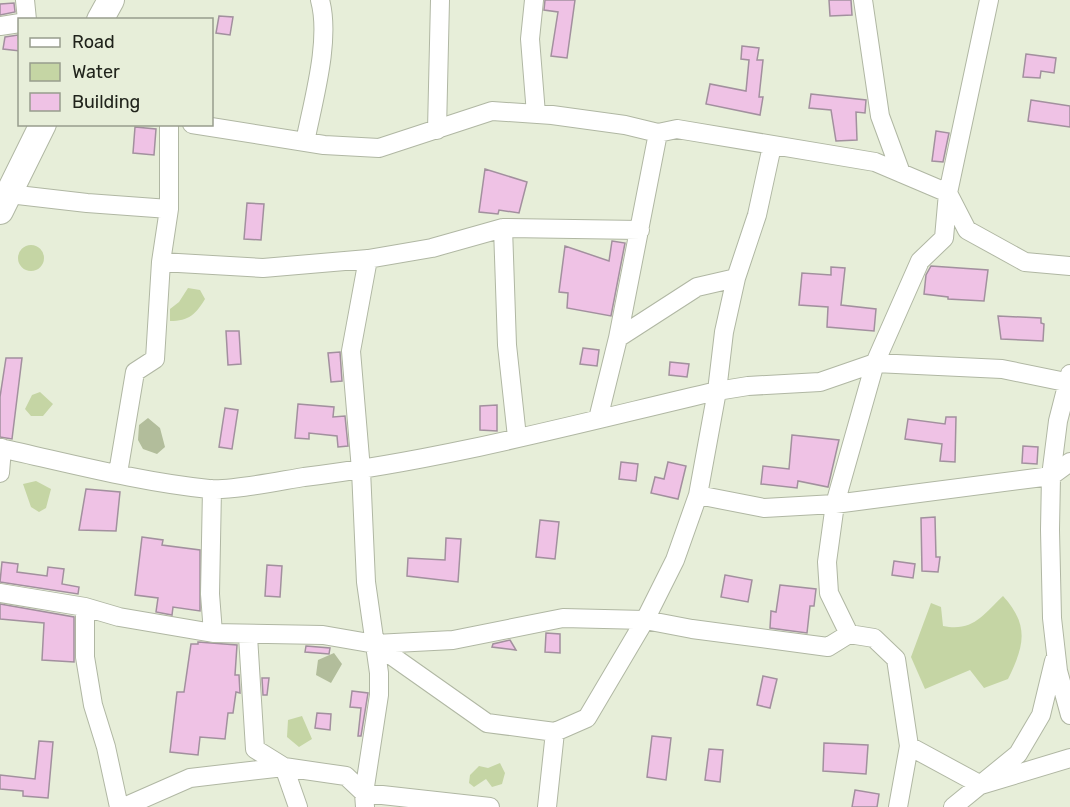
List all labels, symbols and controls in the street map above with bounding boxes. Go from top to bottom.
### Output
legend [18,18,213,126]
text: Road [72,31,115,53]
text: Water [72,61,120,83]
text: Building [72,91,140,113]

